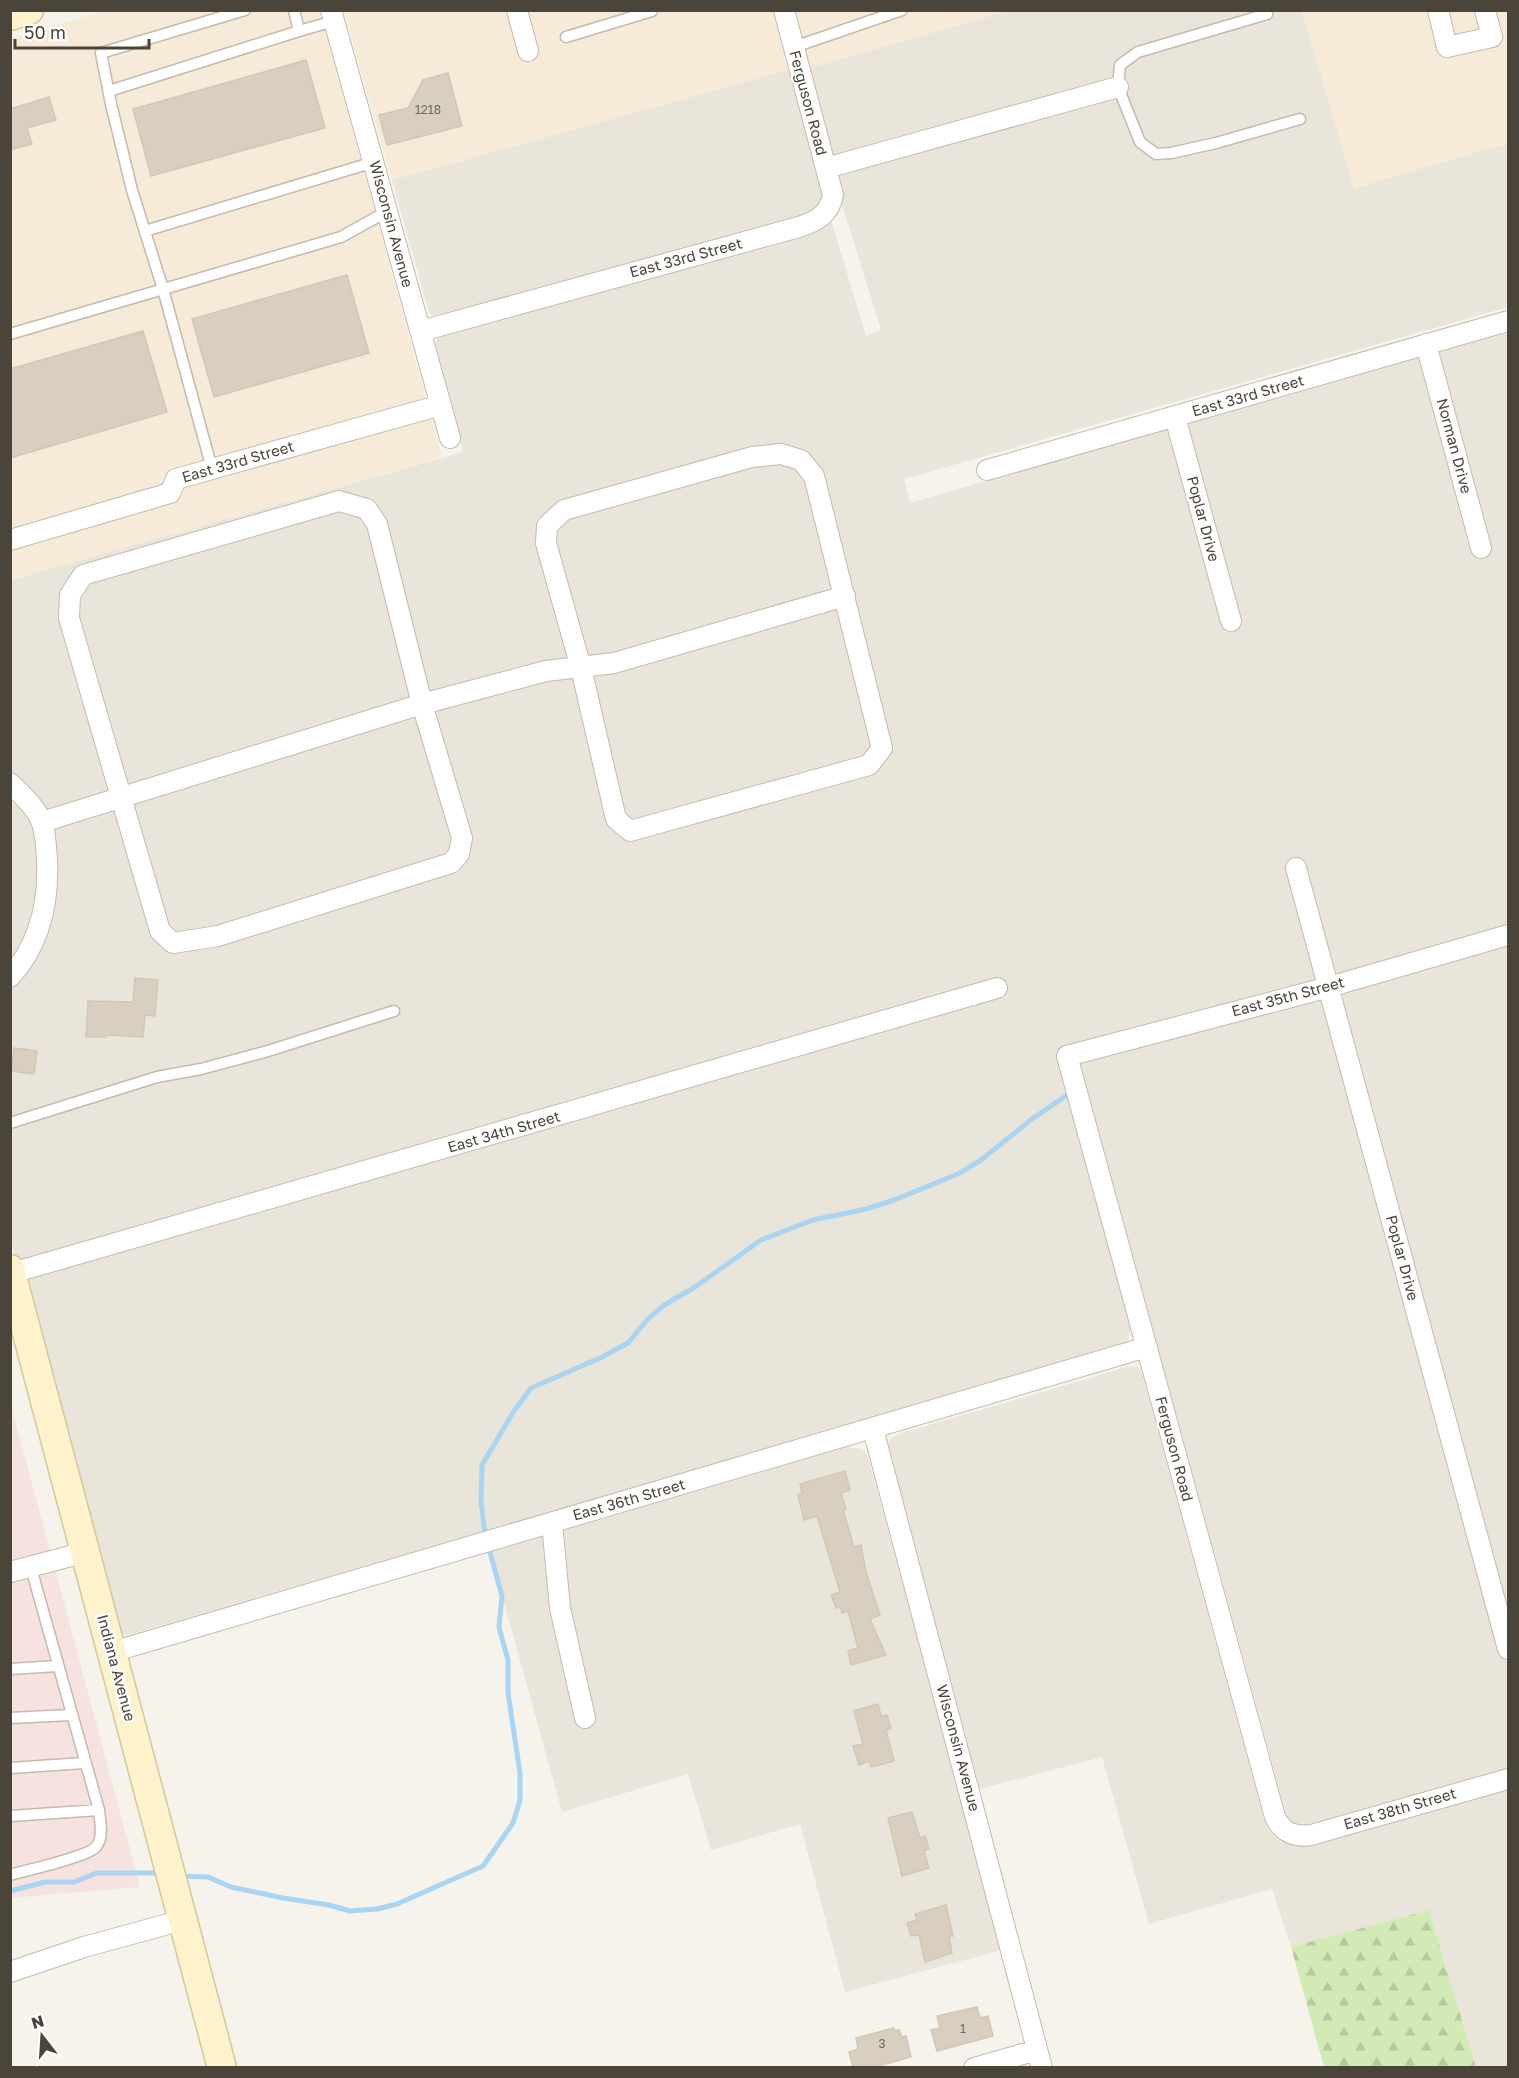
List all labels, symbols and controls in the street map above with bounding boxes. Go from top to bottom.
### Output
scale bar [15,12,148,50]
text: 50 m [24,21,66,43]
street label: Ferguson Road [786,48,832,157]
house number: 1218 [415,102,441,117]
street label: Wisconsin Avenue [366,158,418,289]
street label: East 33rd Street [627,233,744,281]
street label: East 33rd Street [1190,370,1306,420]
street label: Norman Drive [1434,396,1476,496]
street label: East 33rd Street [180,436,296,486]
street label: Poplar Drive [1184,474,1224,564]
street label: East 35th Street [1229,972,1346,1020]
street label: East 34th Street [445,1106,562,1156]
street label: Poplar Drive [1383,1213,1423,1303]
street label: Ferguson Road [1152,1394,1198,1503]
street label: East 36th Street [570,1474,687,1524]
street label: Indiana Avenue [94,1612,140,1724]
street label: Wisconsin Avenue [933,1682,985,1813]
street label: East 38th Street [1341,1783,1458,1833]
north arrow [12,2006,72,2066]
text: N [29,2010,46,2033]
house number: 1 [960,2021,966,2036]
house number: 3 [878,2036,886,2051]

